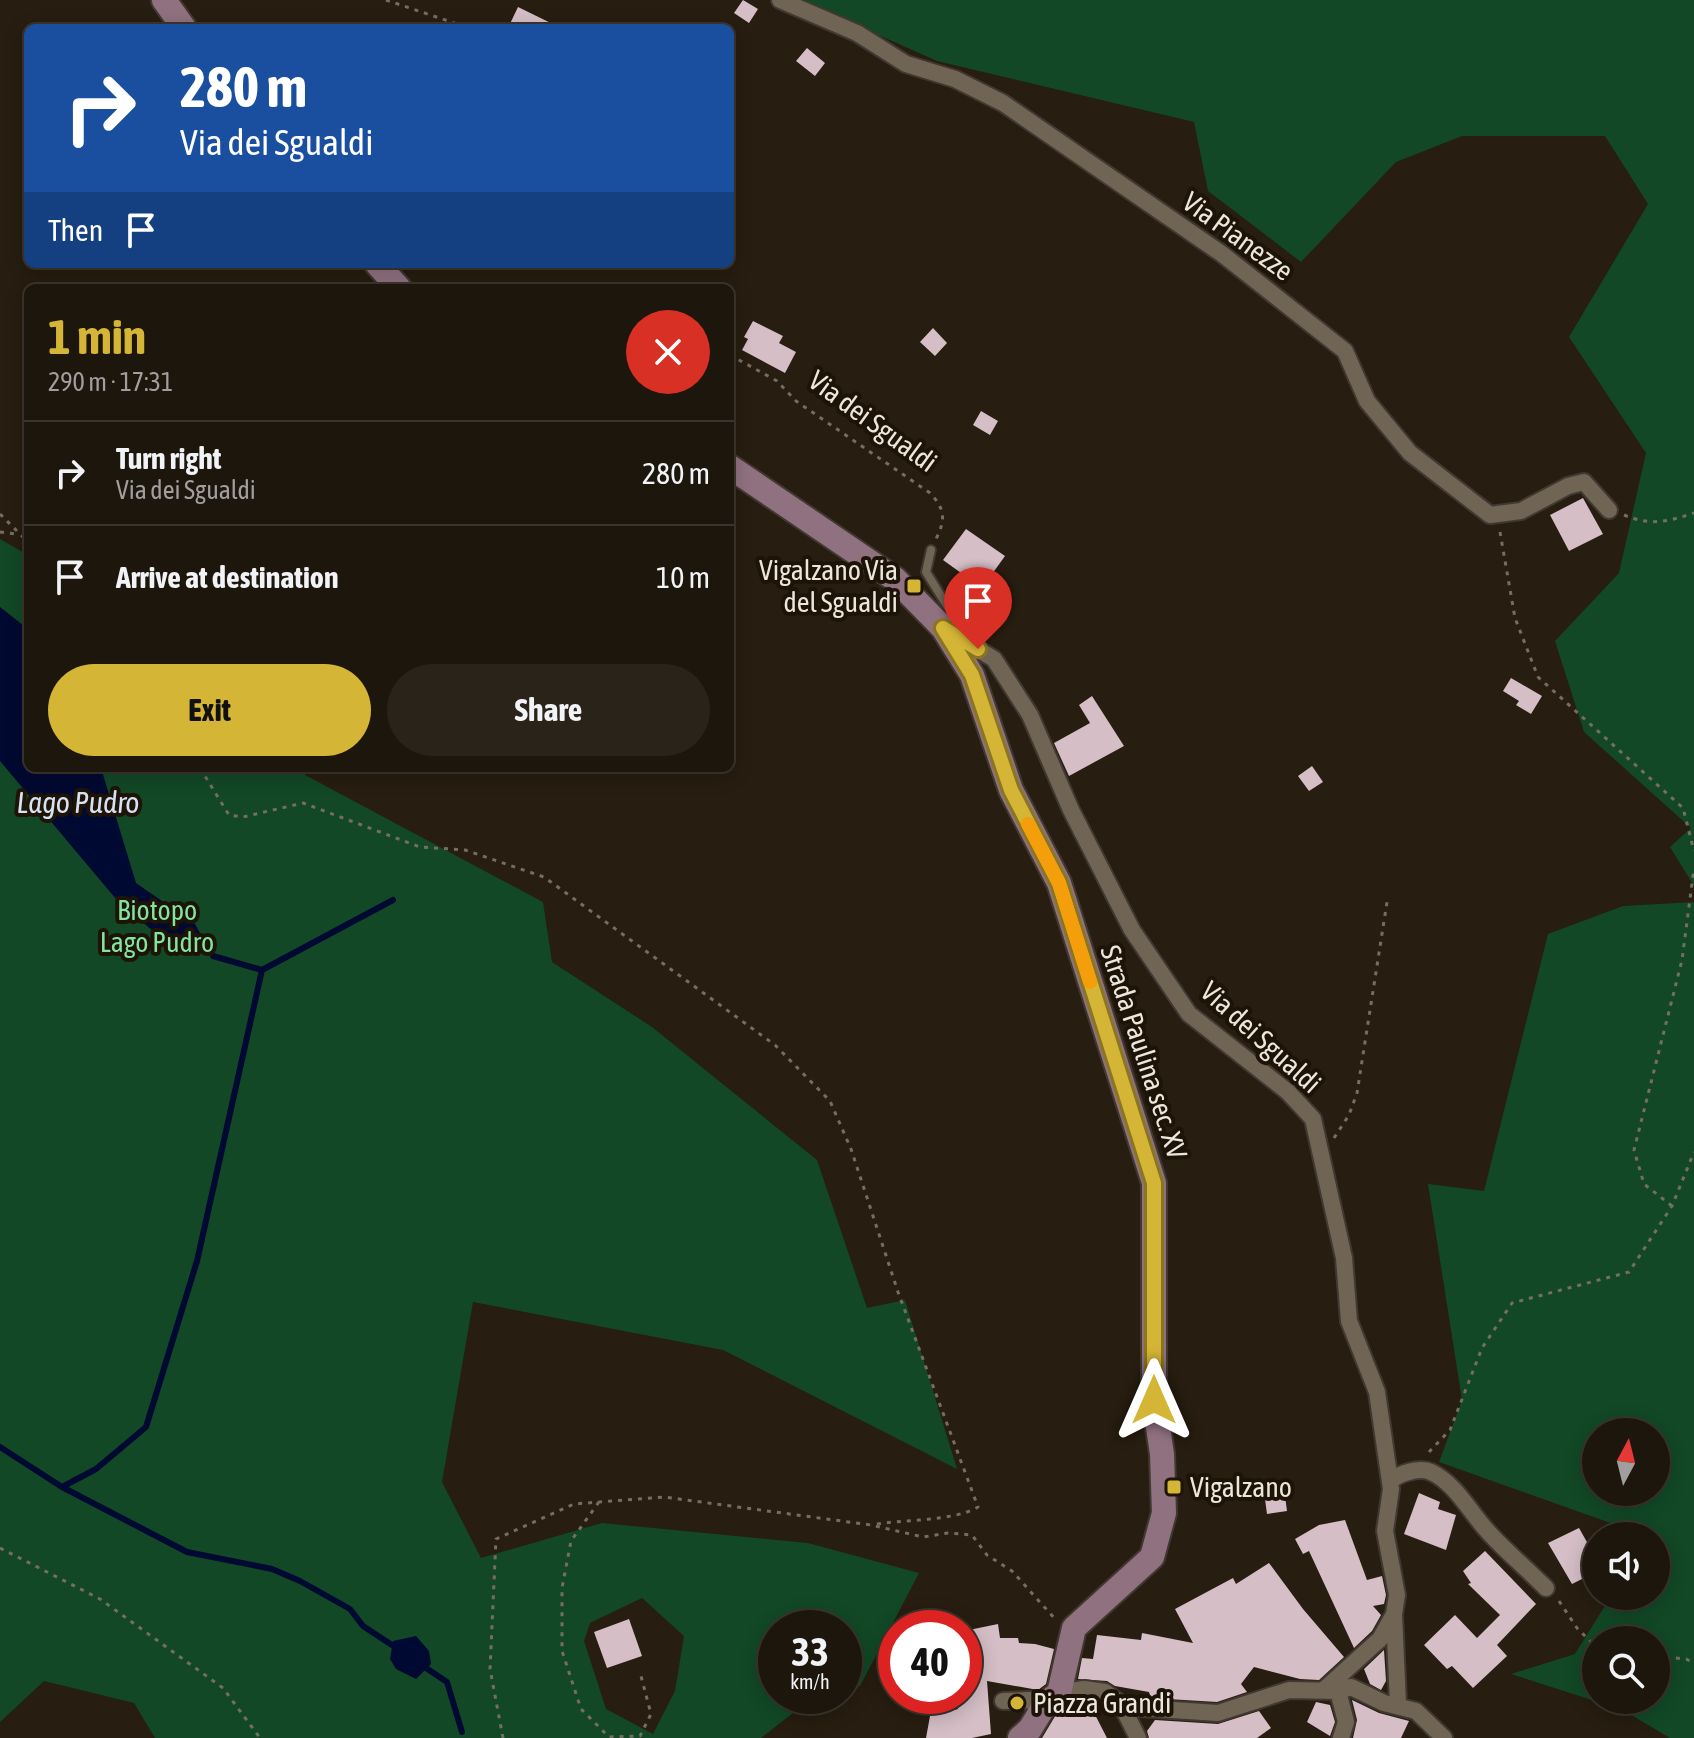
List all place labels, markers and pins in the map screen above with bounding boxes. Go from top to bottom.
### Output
place label: Vigalzano Via del Sgualdi [759,554,898,618]
pin [944,567,1012,649]
marker: Vigalzano Via del Sgualdi [905,577,923,595]
place label: Vigalzano [1190,1471,1292,1503]
marker: Vigalzano [1165,1478,1183,1496]
place label: Piazza Grandi [1033,1687,1172,1719]
marker: Piazza Grandi [1008,1694,1026,1712]

